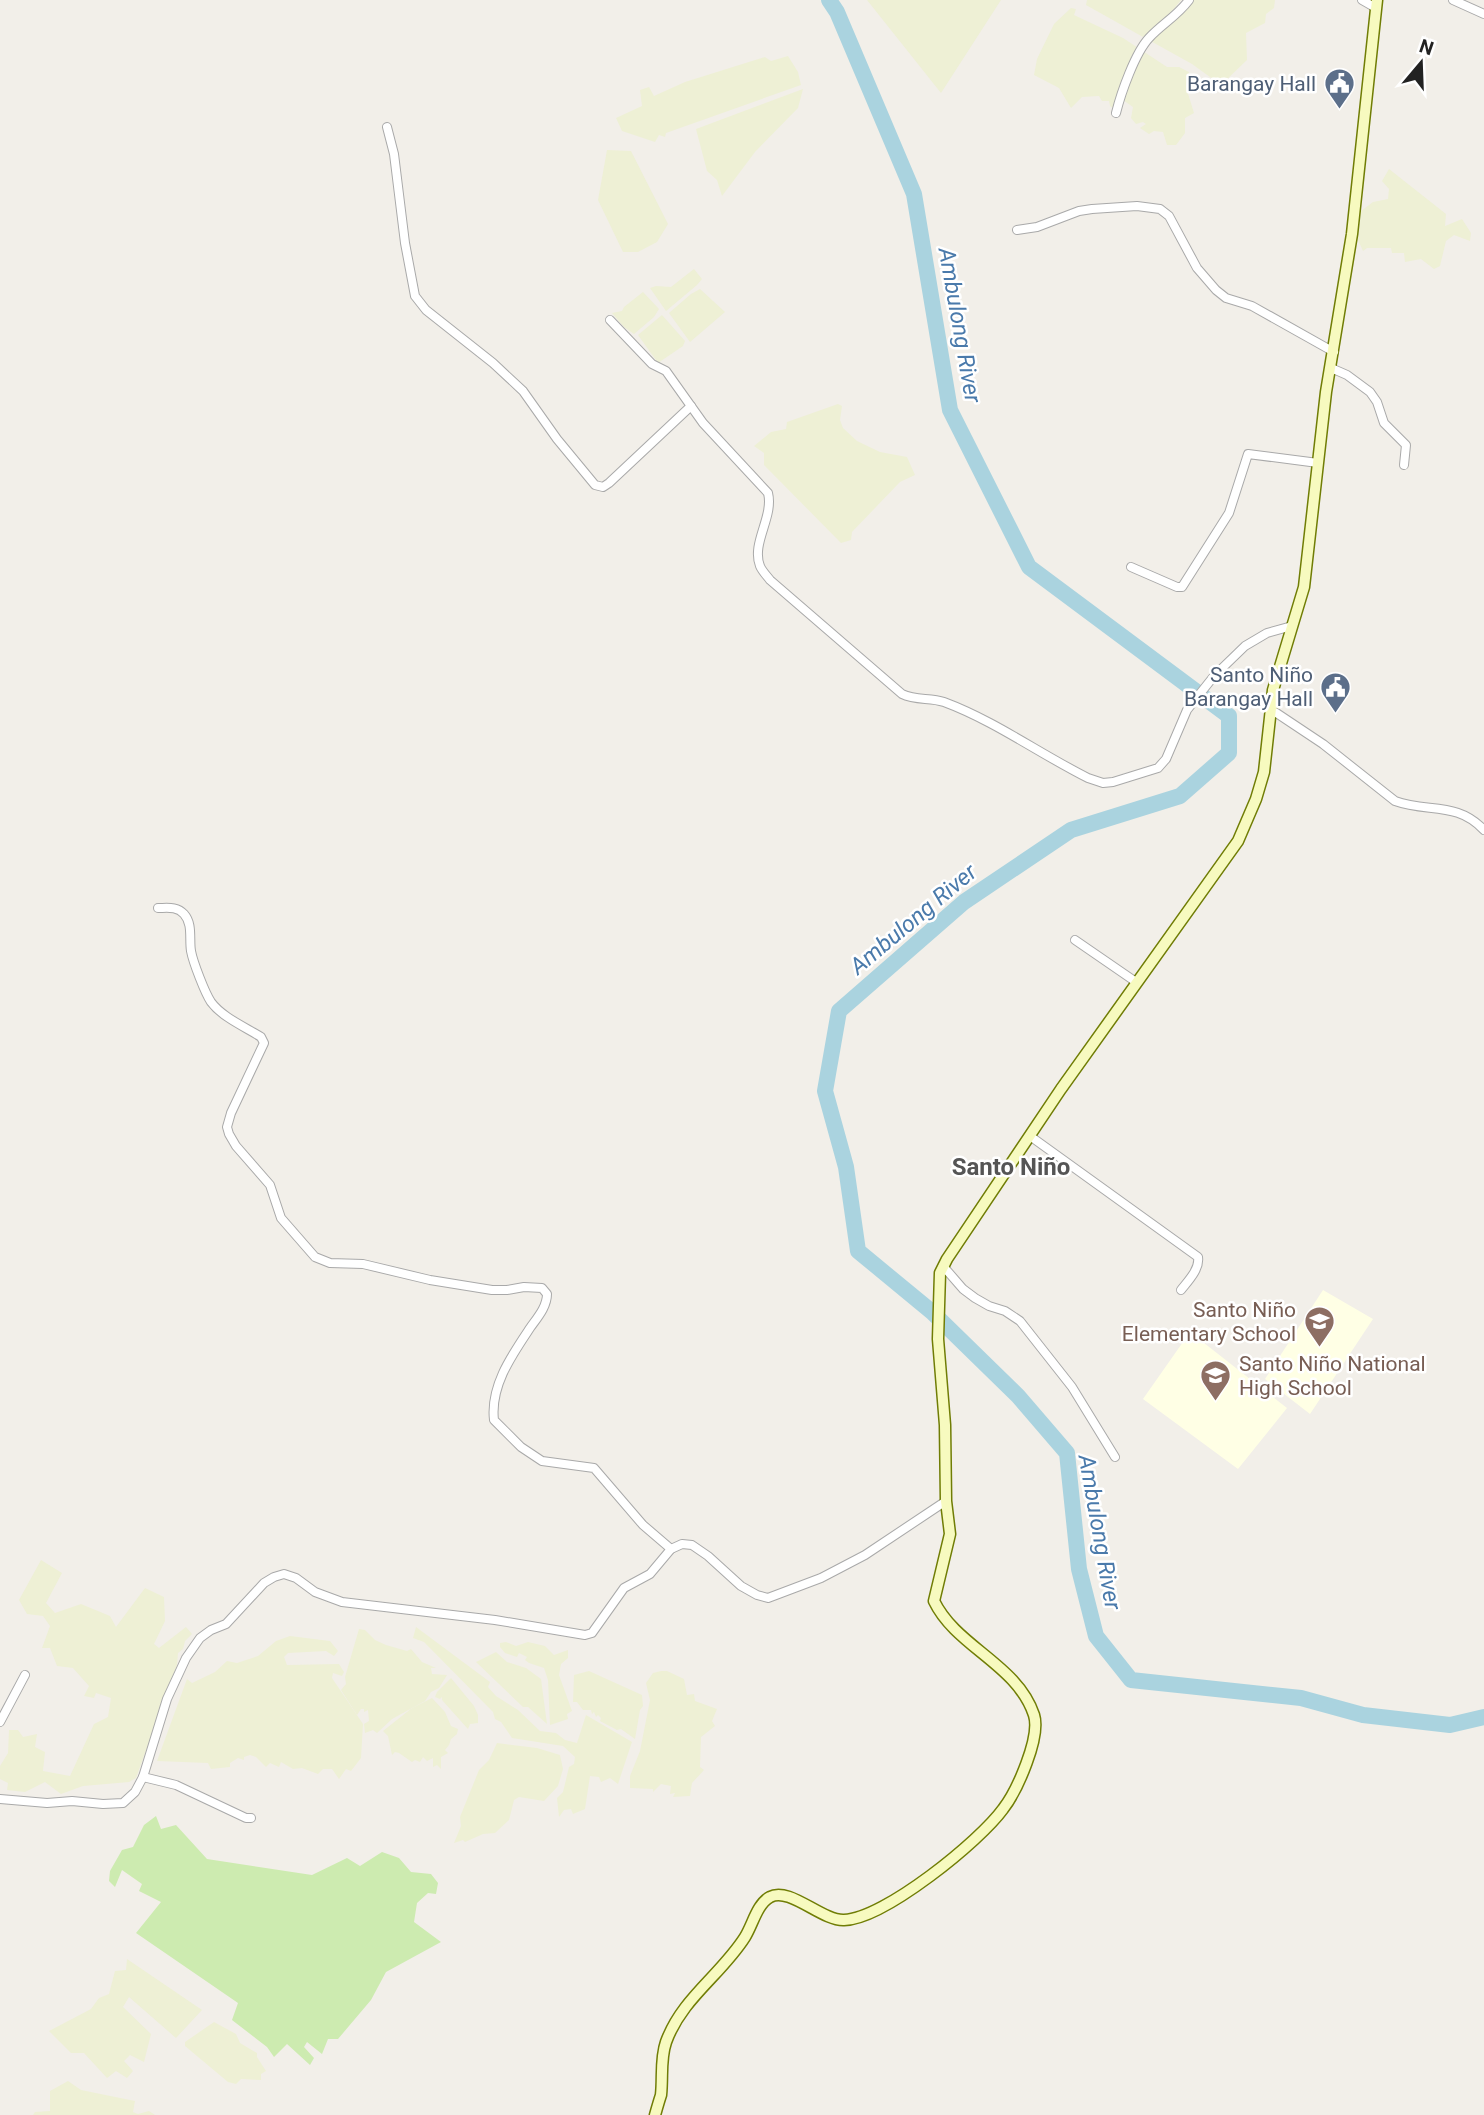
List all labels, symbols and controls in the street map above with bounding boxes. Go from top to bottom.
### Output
north arrow [1386,28,1456,98]
text: N [1416,34,1436,60]
public building icon: Barangay Hall [1322,67,1356,111]
place label: Barangay Hall [1187,72,1316,96]
water label: Ambulong River [932,245,987,406]
place label: Santo Niño Barangay Hall [1184,663,1313,711]
public building icon: Santo Niño Barangay Hall [1319,670,1353,714]
water label: Ambulong River [844,858,983,981]
district label: Santo Niño [952,1153,1070,1181]
place label: Santo Niño Elementary School [1122,1298,1296,1346]
school or university icon: Santo Niño Elementary School [1302,1305,1336,1349]
place label: Santo Niño National High School [1239,1352,1426,1400]
school or university icon: Santo Niño National High School [1199,1359,1233,1403]
water label: Ambulong River [1072,1452,1127,1613]

